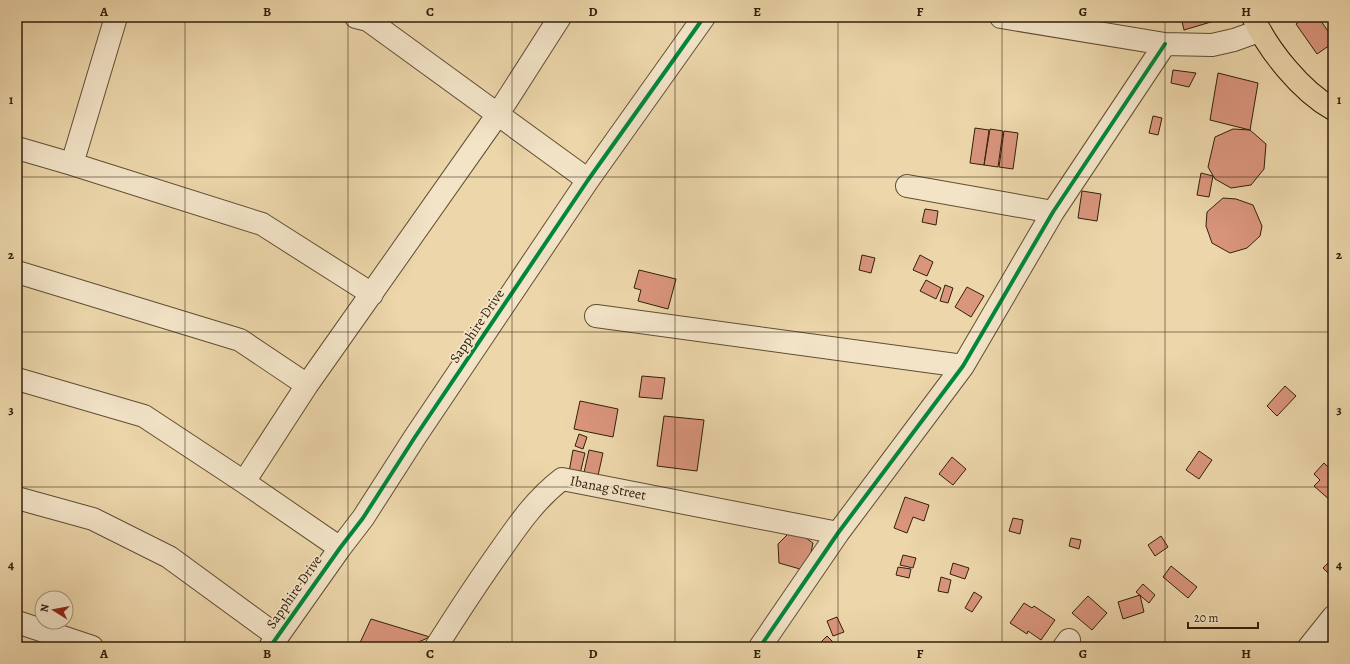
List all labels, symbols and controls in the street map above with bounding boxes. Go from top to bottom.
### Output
text: A [99,3,109,20]
text: B [263,3,271,20]
text: C [426,3,434,20]
text: D [588,3,598,20]
text: E [753,3,761,20]
text: F [917,3,924,20]
text: G [1079,3,1087,20]
text: H [1241,3,1251,20]
text: 1 [9,91,14,108]
text: 1 [1337,91,1342,108]
text: 2 [8,246,15,263]
text: 2 [1336,246,1343,263]
street label: Sapphire Drive [445,285,509,367]
text: 3 [8,401,14,418]
text: 3 [1336,401,1342,418]
street label: Ibanag Street [568,471,648,505]
street label: Sapphire Drive [262,552,326,632]
text: 4 [8,556,14,573]
text: 4 [1336,556,1342,573]
north arrow [34,590,74,630]
text: N [37,603,53,614]
scale bar [1188,604,1258,630]
text: 20 m [1194,610,1218,626]
text: A [99,645,109,662]
text: B [263,645,271,662]
text: C [426,645,434,662]
text: D [588,645,598,662]
text: E [753,645,761,662]
text: F [917,645,924,662]
text: G [1079,645,1087,662]
text: H [1241,645,1251,662]

